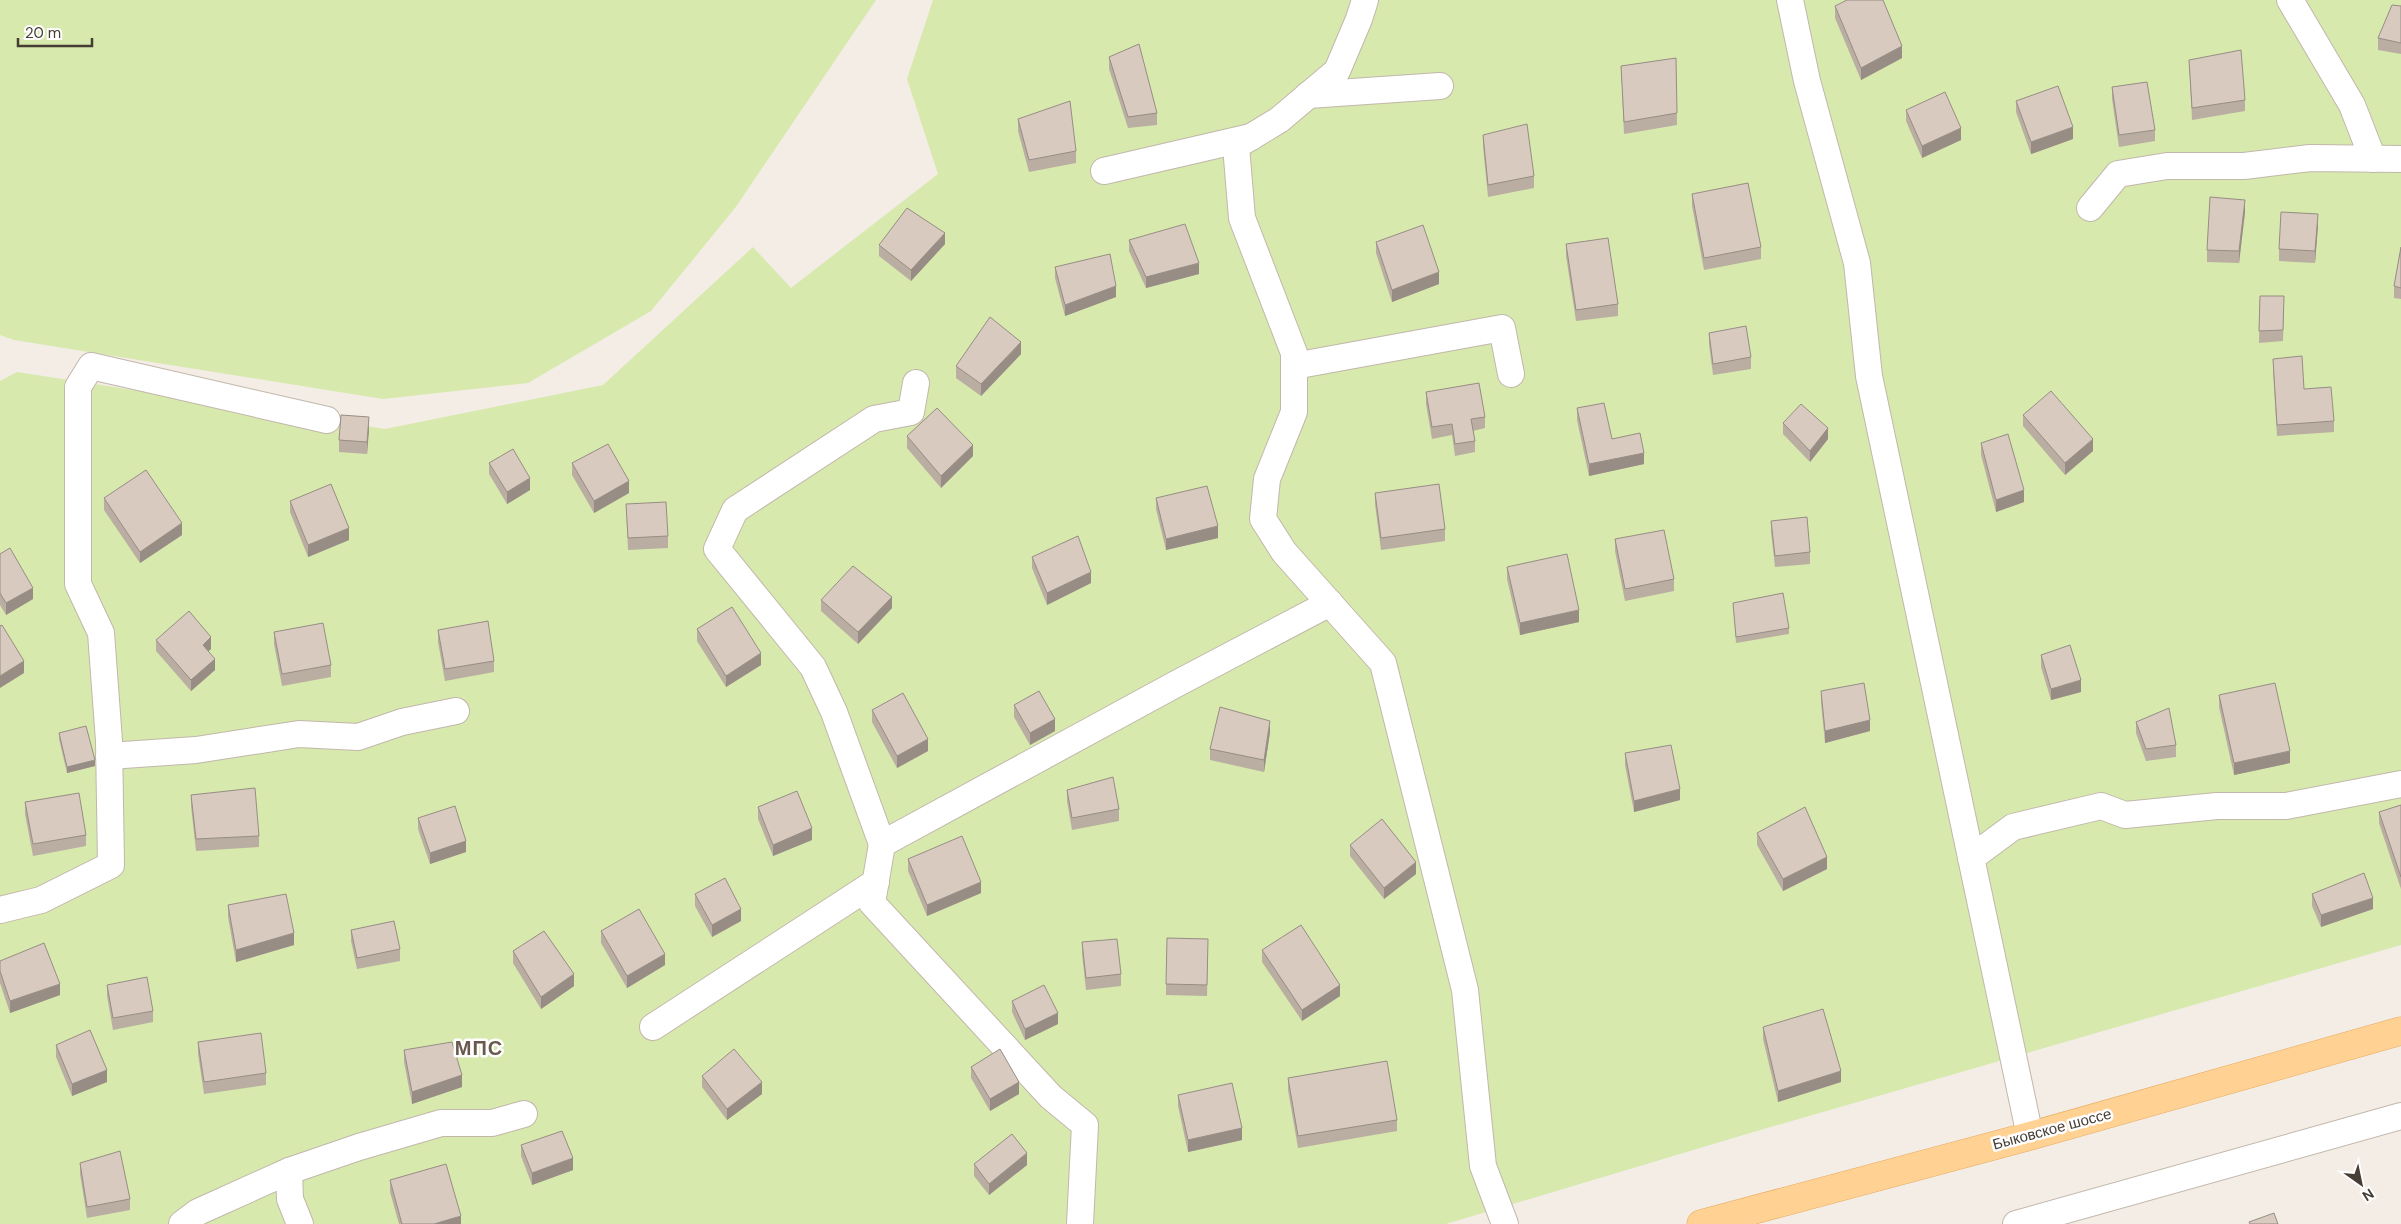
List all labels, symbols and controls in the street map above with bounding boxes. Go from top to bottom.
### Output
scale bar [18,15,91,47]
text: 20 m [25,23,61,43]
district label: МПС [455,1035,503,1061]
street label: Быковское шоссе [1990,1104,2114,1154]
north arrow [2336,1159,2386,1209]
text: N [2359,1185,2377,1205]

